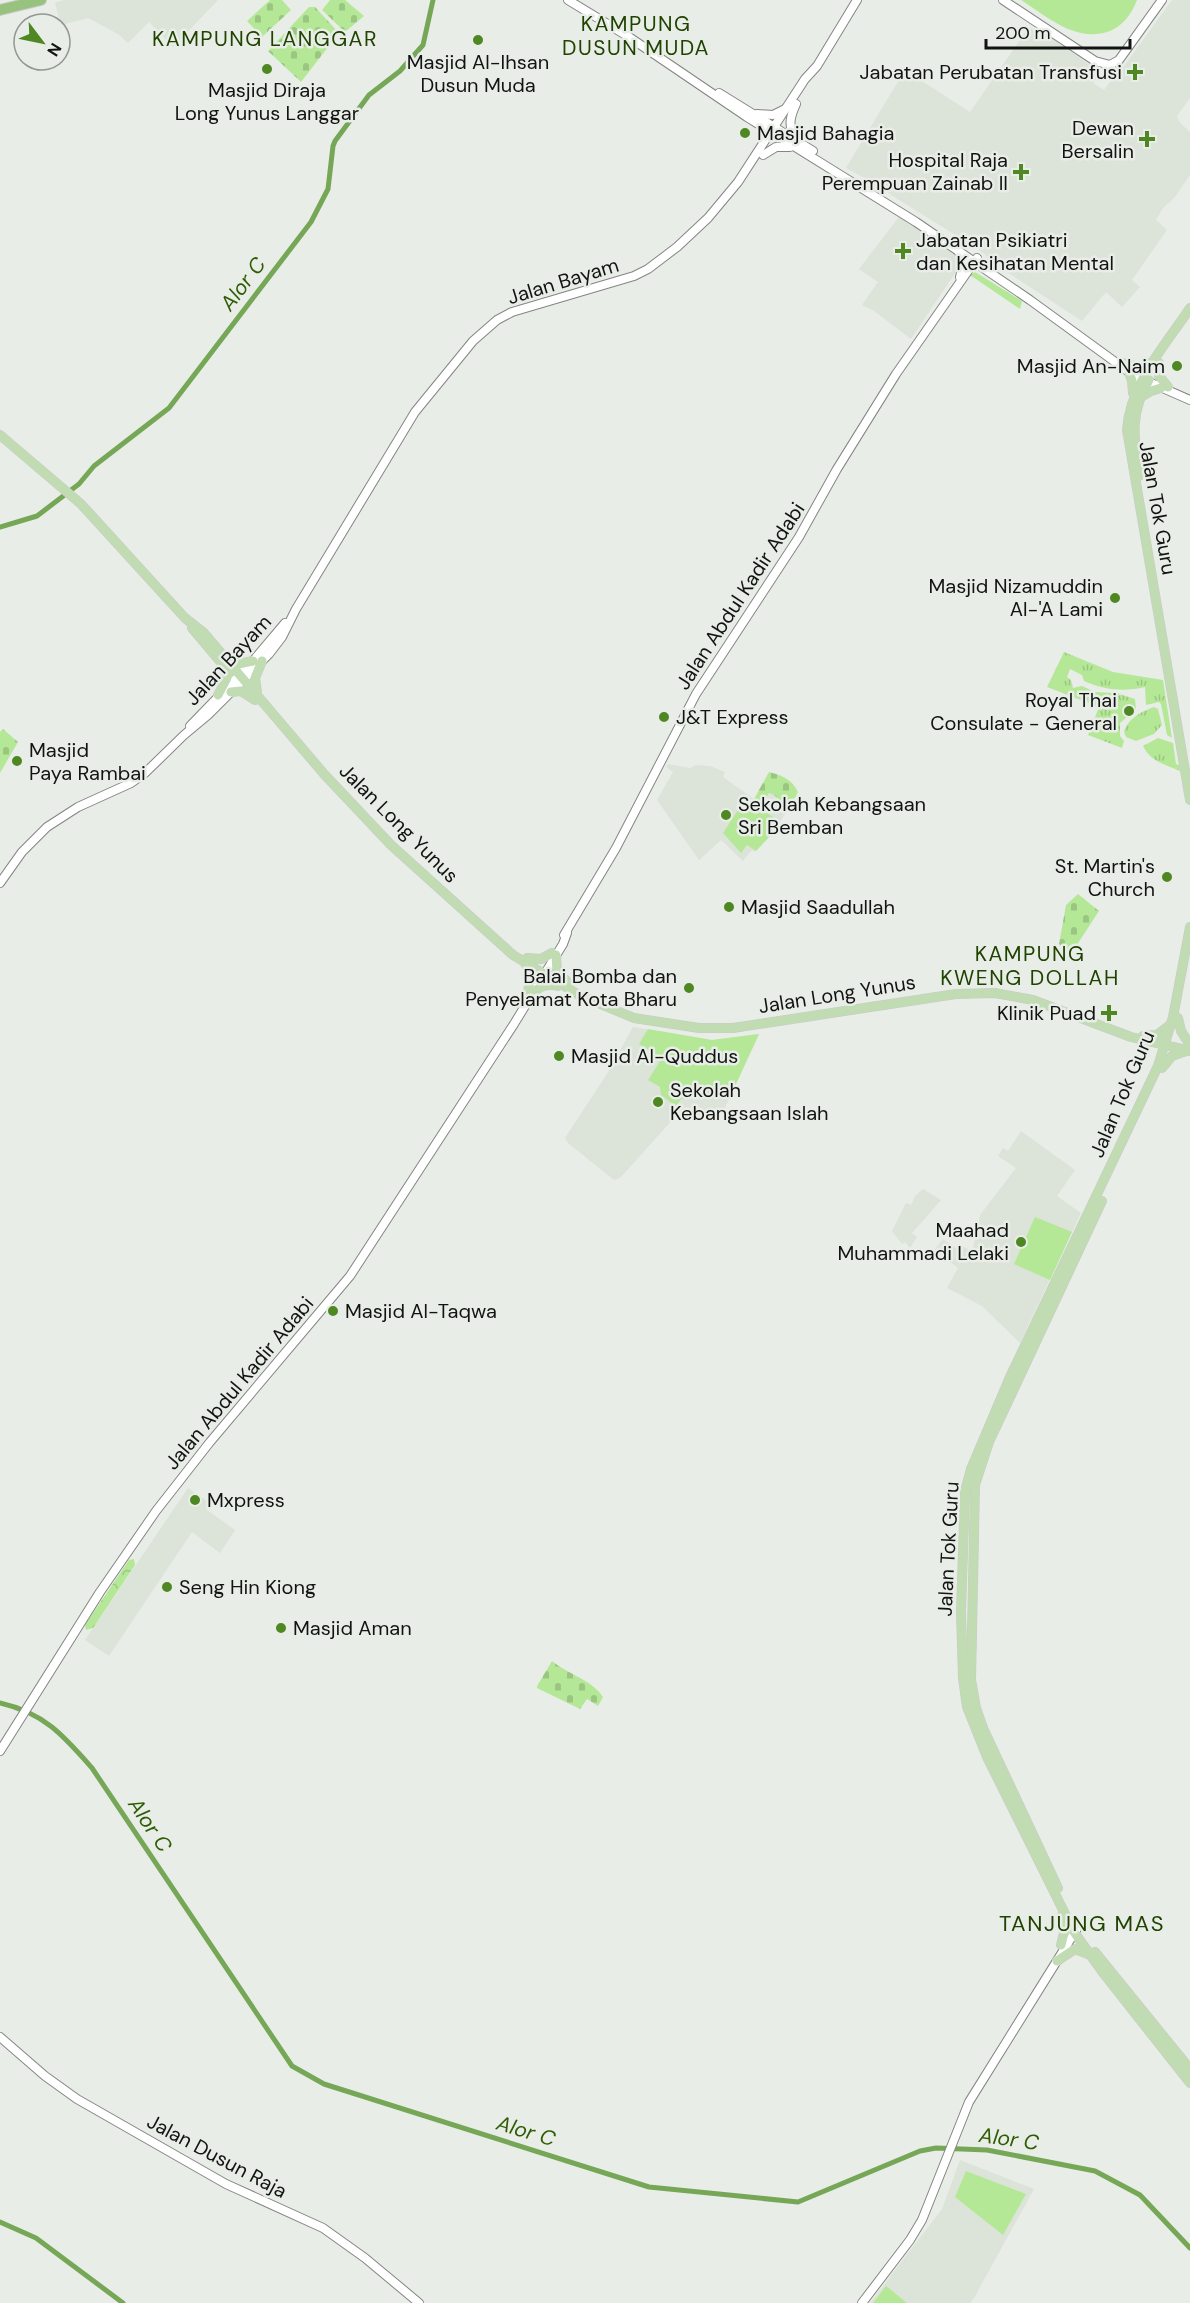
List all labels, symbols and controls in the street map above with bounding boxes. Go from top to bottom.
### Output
district label: KAMPUNG DUSUN MUDA [562,10,710,62]
north arrow [12,12,72,72]
scale bar [986,12,1130,50]
text: 200 m [995,21,1051,45]
district label: KAMPUNG LANGGAR [152,25,378,53]
marker: Masjid Al-Ihsan Dusun Muda [471,33,485,47]
text: N [42,39,66,60]
place label: Masjid Al-Ihsan Dusun Muda [407,49,549,98]
place label: Jabatan Perubatan Transfusi [860,59,1122,85]
marker: Masjid Diraja Long Yunus Langgar [260,62,274,76]
marker: Jabatan Perubatan Transfusi [1126,63,1144,81]
place label: Masjid Diraja Long Yunus Langgar [175,77,359,126]
place label: Dewan Bersalin [1062,115,1134,164]
place label: Masjid Bahagia [757,120,894,146]
marker: Masjid Bahagia [738,126,752,140]
marker: Dewan Bersalin [1138,130,1156,148]
place label: Hospital Raja Perempuan Zainab II [822,147,1008,196]
marker: Hospital Raja Perempuan Zainab II [1012,163,1030,181]
place label: Jabatan Psikiatri dan Kesihatan Mental [916,227,1114,276]
marker: Jabatan Psikiatri dan Kesihatan Mental [894,242,912,260]
water label: Alor C [213,252,272,317]
street label: Jalan Bayam [504,252,622,310]
place label: Masjid An-Naim [1017,353,1165,379]
marker: Masjid An-Naim [1170,359,1184,373]
street label: Jalan Tok Guru [1133,439,1183,577]
street label: Jalan Abdul Kadir Adabi [670,497,810,695]
place label: Masjid Nizamuddin Al-'A Lami [928,573,1103,622]
marker: Masjid Nizamuddin Al-'A Lami [1108,591,1122,605]
street label: Jalan Bayam [179,609,277,711]
place label: Royal Thai Consulate - General [930,687,1117,736]
place label: J&T Express [676,704,789,730]
marker: Royal Thai Consulate - General [1122,704,1136,718]
marker: J&T Express [657,710,671,724]
place label: Masjid Paya Rambai [29,737,146,786]
marker: Masjid Paya Rambai [10,754,24,768]
street label: Jalan Long Yunus [334,758,464,888]
place label: Sekolah Kebangsaan Sri Bemban [738,791,926,840]
marker: Sekolah Kebangsaan Sri Bemban [719,808,733,822]
place label: St. Martin's Church [1055,853,1155,902]
marker: St. Martin's Church [1160,870,1174,884]
place label: Masjid Saadullah [741,894,895,920]
marker: Masjid Saadullah [722,900,736,914]
district label: KAMPUNG KWENG DOLLAH [940,940,1120,992]
place label: Balai Bomba dan Penyelamat Kota Bharu [465,963,677,1012]
street label: Jalan Long Yunus [757,969,917,1019]
marker: Balai Bomba dan Penyelamat Kota Bharu [682,981,696,995]
place label: Klinik Puad [997,1000,1096,1026]
marker: Klinik Puad [1100,1004,1118,1022]
street label: Jalan Tok Guru [1084,1027,1160,1161]
place label: Masjid Al-Quddus [571,1043,738,1069]
marker: Masjid Al-Quddus [552,1049,566,1063]
place label: Sekolah Kebangsaan Islah [670,1077,829,1126]
marker: Sekolah Kebangsaan Islah [651,1095,665,1109]
place label: Maahad Muhammadi Lelaki [837,1217,1009,1266]
marker: Maahad Muhammadi Lelaki [1014,1235,1028,1249]
street label: Jalan Abdul Kadir Adabi [159,1291,319,1475]
place label: Masjid Al-Taqwa [345,1298,497,1324]
marker: Masjid Al-Taqwa [326,1304,340,1318]
street label: Jalan Tok Guru [931,1481,965,1617]
place label: Mxpress [207,1487,285,1513]
marker: Mxpress [188,1493,202,1507]
place label: Seng Hin Kiong [179,1574,316,1600]
marker: Seng Hin Kiong [160,1580,174,1594]
place label: Masjid Aman [293,1615,412,1641]
marker: Masjid Aman [274,1621,288,1635]
water label: Alor C [121,1791,178,1858]
district label: TANJUNG MAS [999,1909,1165,1938]
street label: Jalan Dusun Raja [143,2108,291,2204]
water label: Alor C [492,2109,559,2153]
water label: Alor C [976,2121,1041,2157]

